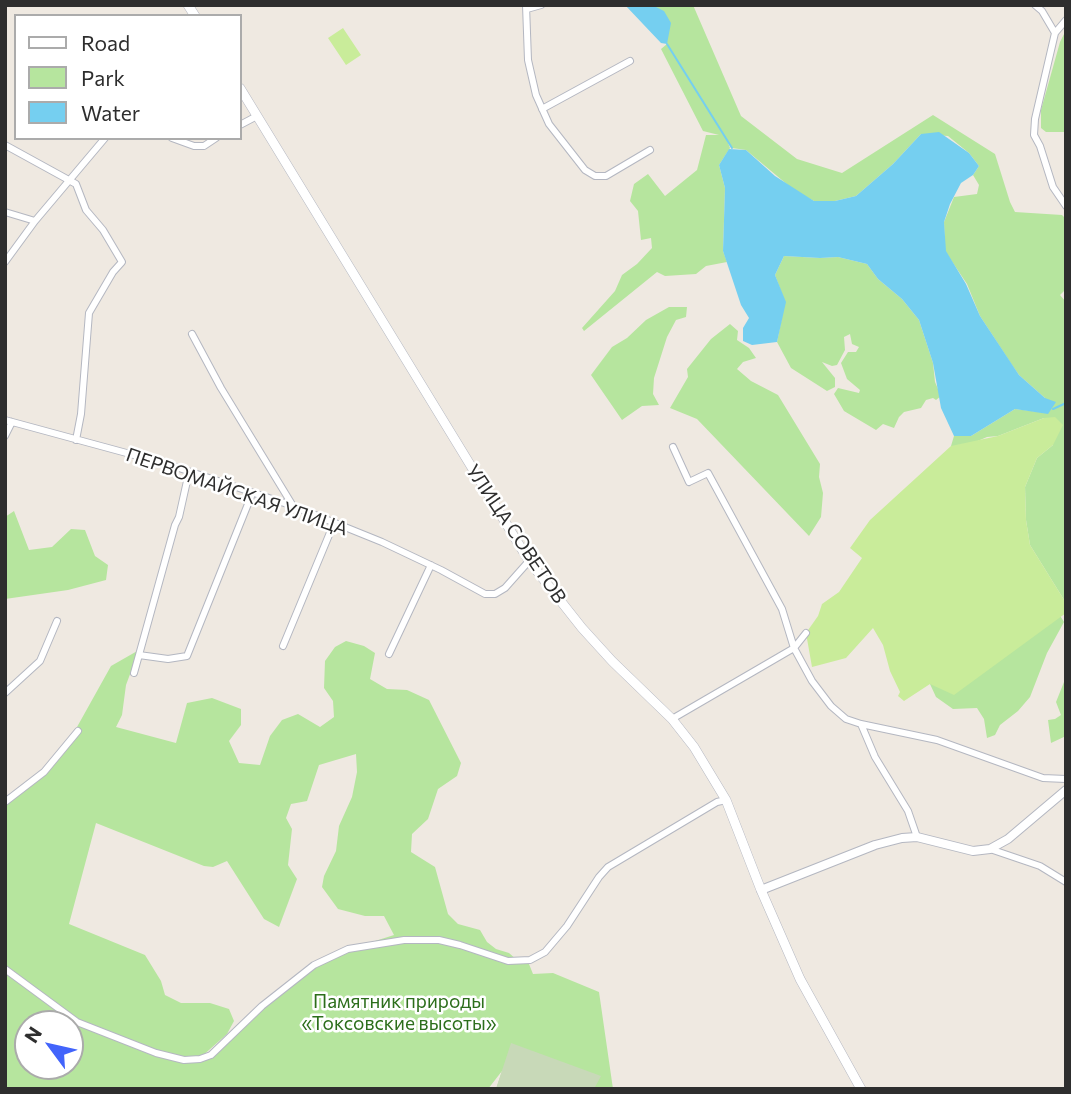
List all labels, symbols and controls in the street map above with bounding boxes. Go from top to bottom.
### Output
legend [14,14,242,140]
text: Road [81,30,130,55]
text: Park [81,65,125,90]
text: Water [81,100,140,125]
street label: ПЕРВОМАЙСКАЯ УЛИЦА [123,443,351,541]
street label: УЛИЦА СОВЕТОВ [461,460,571,608]
park label: Памятник природы «Токсовские высоты» [301,991,497,1035]
north arrow [14,1010,84,1080]
text: N [19,1022,46,1047]

